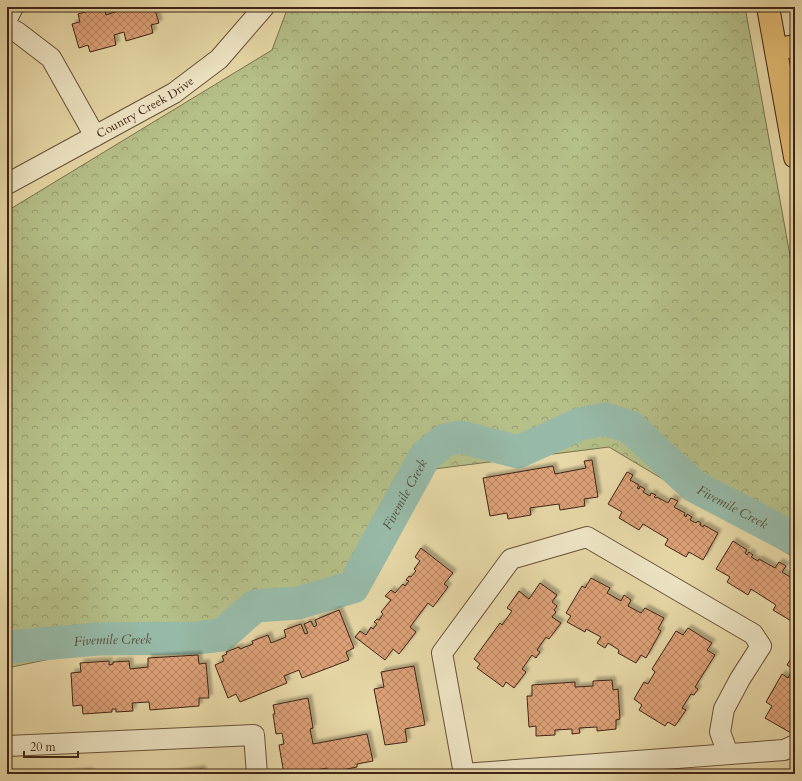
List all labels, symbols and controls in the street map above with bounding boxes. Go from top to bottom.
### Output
street label: Country Creek Drive [94,73,197,142]
water label: Fivemile Creek [378,456,432,533]
water label: Fivemile Creek [694,481,772,534]
water label: Fivemile Creek [73,630,152,651]
scale bar [24,733,78,759]
text: 20 m [30,739,57,755]

